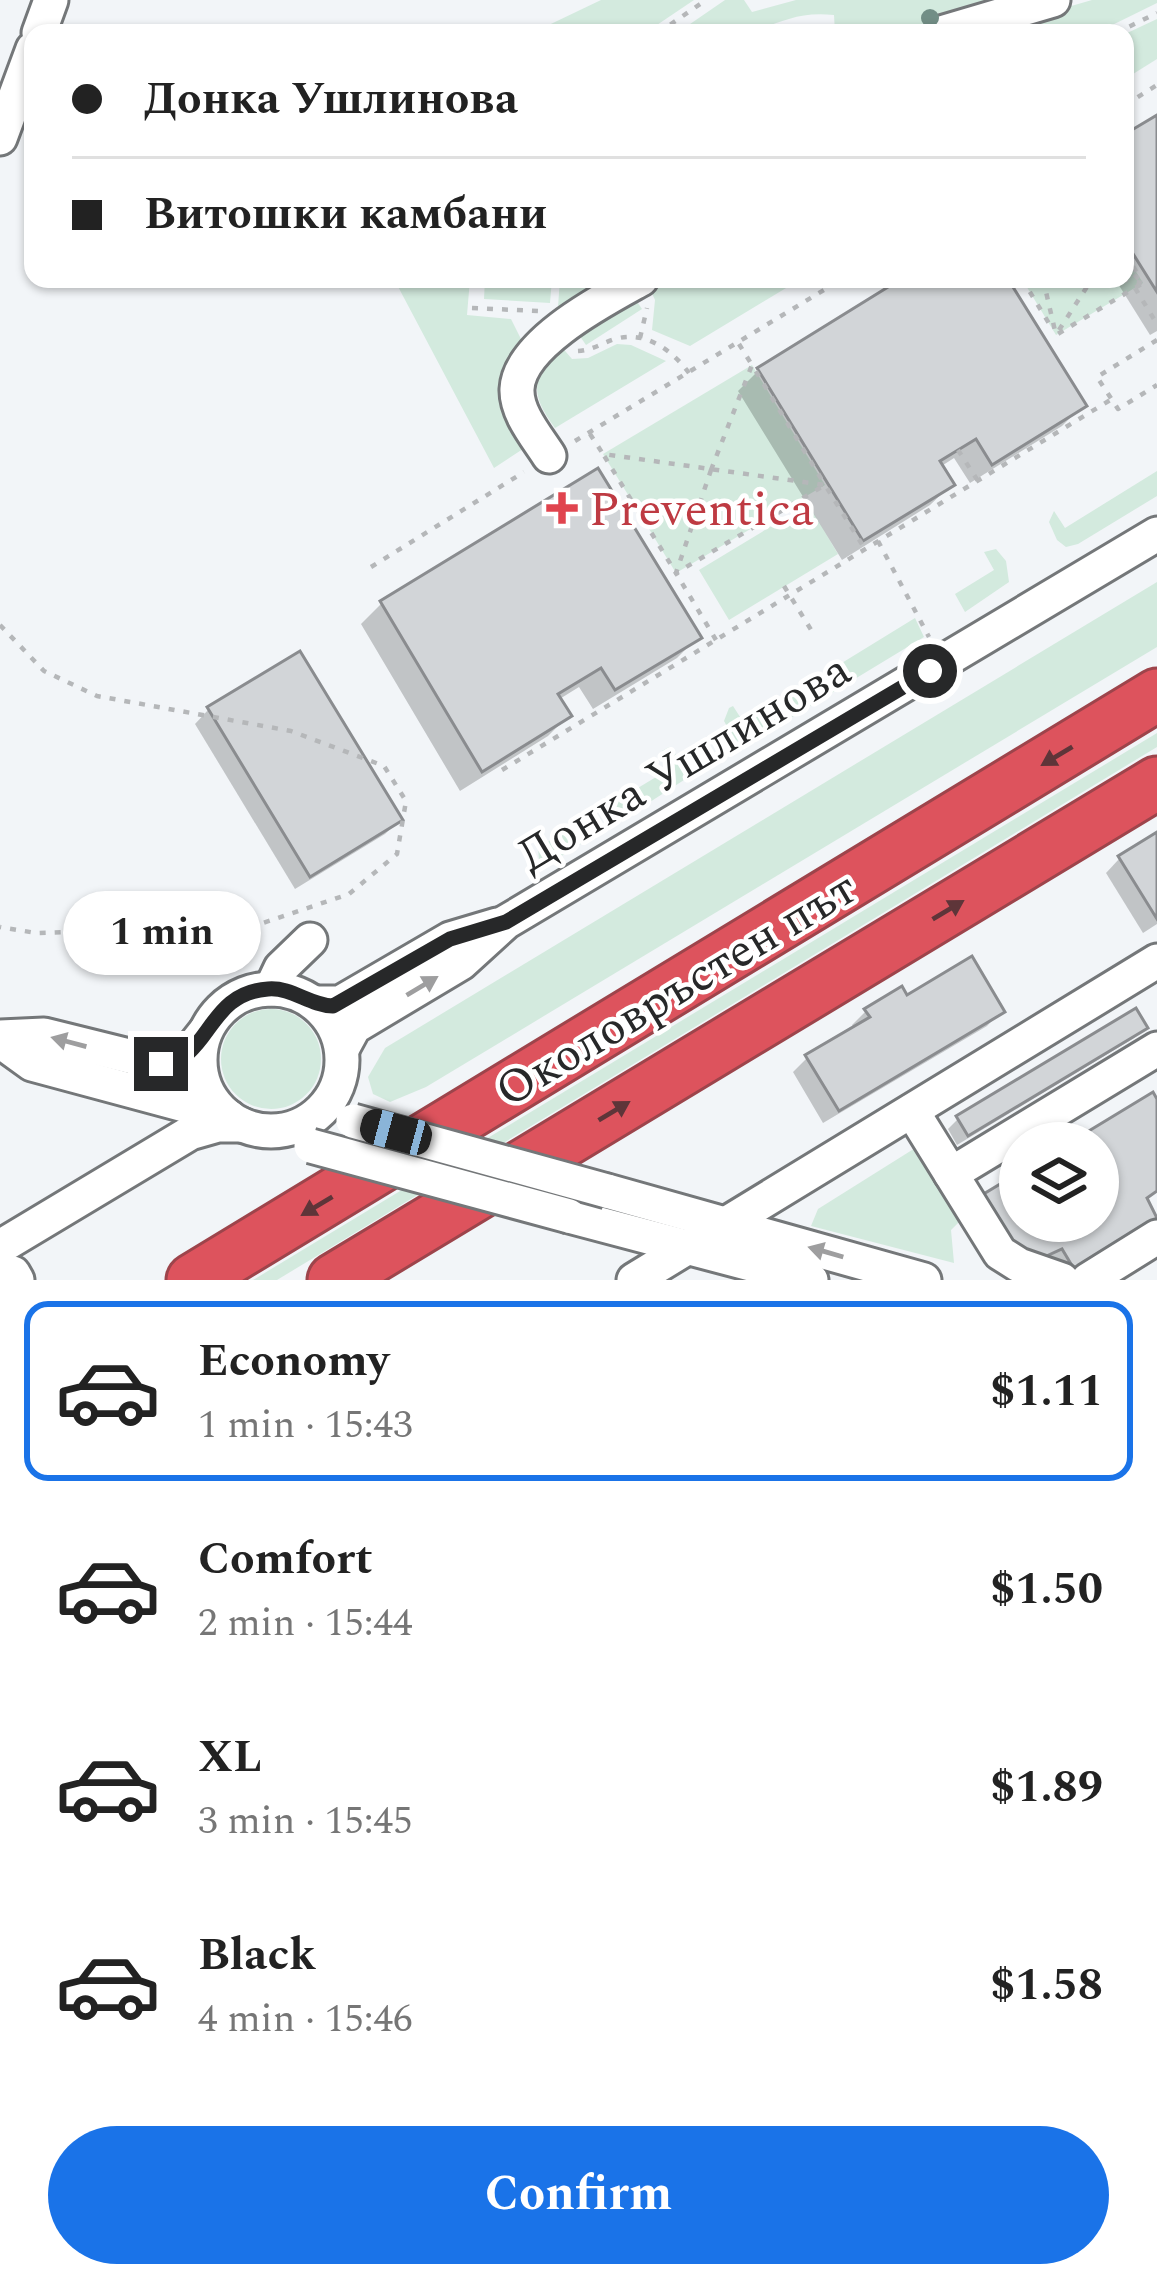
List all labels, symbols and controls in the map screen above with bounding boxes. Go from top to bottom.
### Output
text: Донка Ушлинова [144,65,518,134]
text: Витошки камбани [144,180,547,249]
place label: Preventica [589,474,814,547]
marker: Preventica [546,492,578,524]
street label: Донка Ушлинова [503,634,865,892]
route start [903,644,957,698]
one-way arrow [1040,745,1074,766]
street label: Околовръстен път [481,853,871,1127]
callout: 1 min [62,890,260,974]
one-way arrow [931,900,965,921]
text: 1 min [110,903,214,962]
one-way arrow [406,976,439,997]
one-way arrow [50,1031,87,1050]
route end [134,1037,188,1091]
one-way arrow [597,1101,631,1122]
car [357,1105,435,1159]
map controls [999,1122,1119,1242]
button: layers [999,1122,1119,1242]
one-way arrow [300,1194,333,1216]
one-way arrow [807,1242,844,1260]
text: Economy [198,1327,389,1396]
icon: car [54,1337,162,1445]
text: $1.11 [990,1357,1103,1426]
text: 1 min · 15:43 [198,1396,413,1455]
text: Comfort [198,1525,373,1594]
icon: car [54,1535,162,1643]
text: $1.50 [990,1555,1103,1624]
text: 2 min · 15:44 [198,1594,413,1653]
text: XL [198,1723,262,1792]
icon: car [54,1733,162,1841]
text: $1.89 [990,1753,1103,1822]
text: 3 min · 15:45 [198,1792,413,1851]
text: Black [198,1921,316,1990]
icon: car [54,1931,162,2039]
text: $1.58 [990,1951,1103,2020]
text: 4 min · 15:46 [198,1990,413,2049]
button: Confirm [48,2126,1109,2264]

